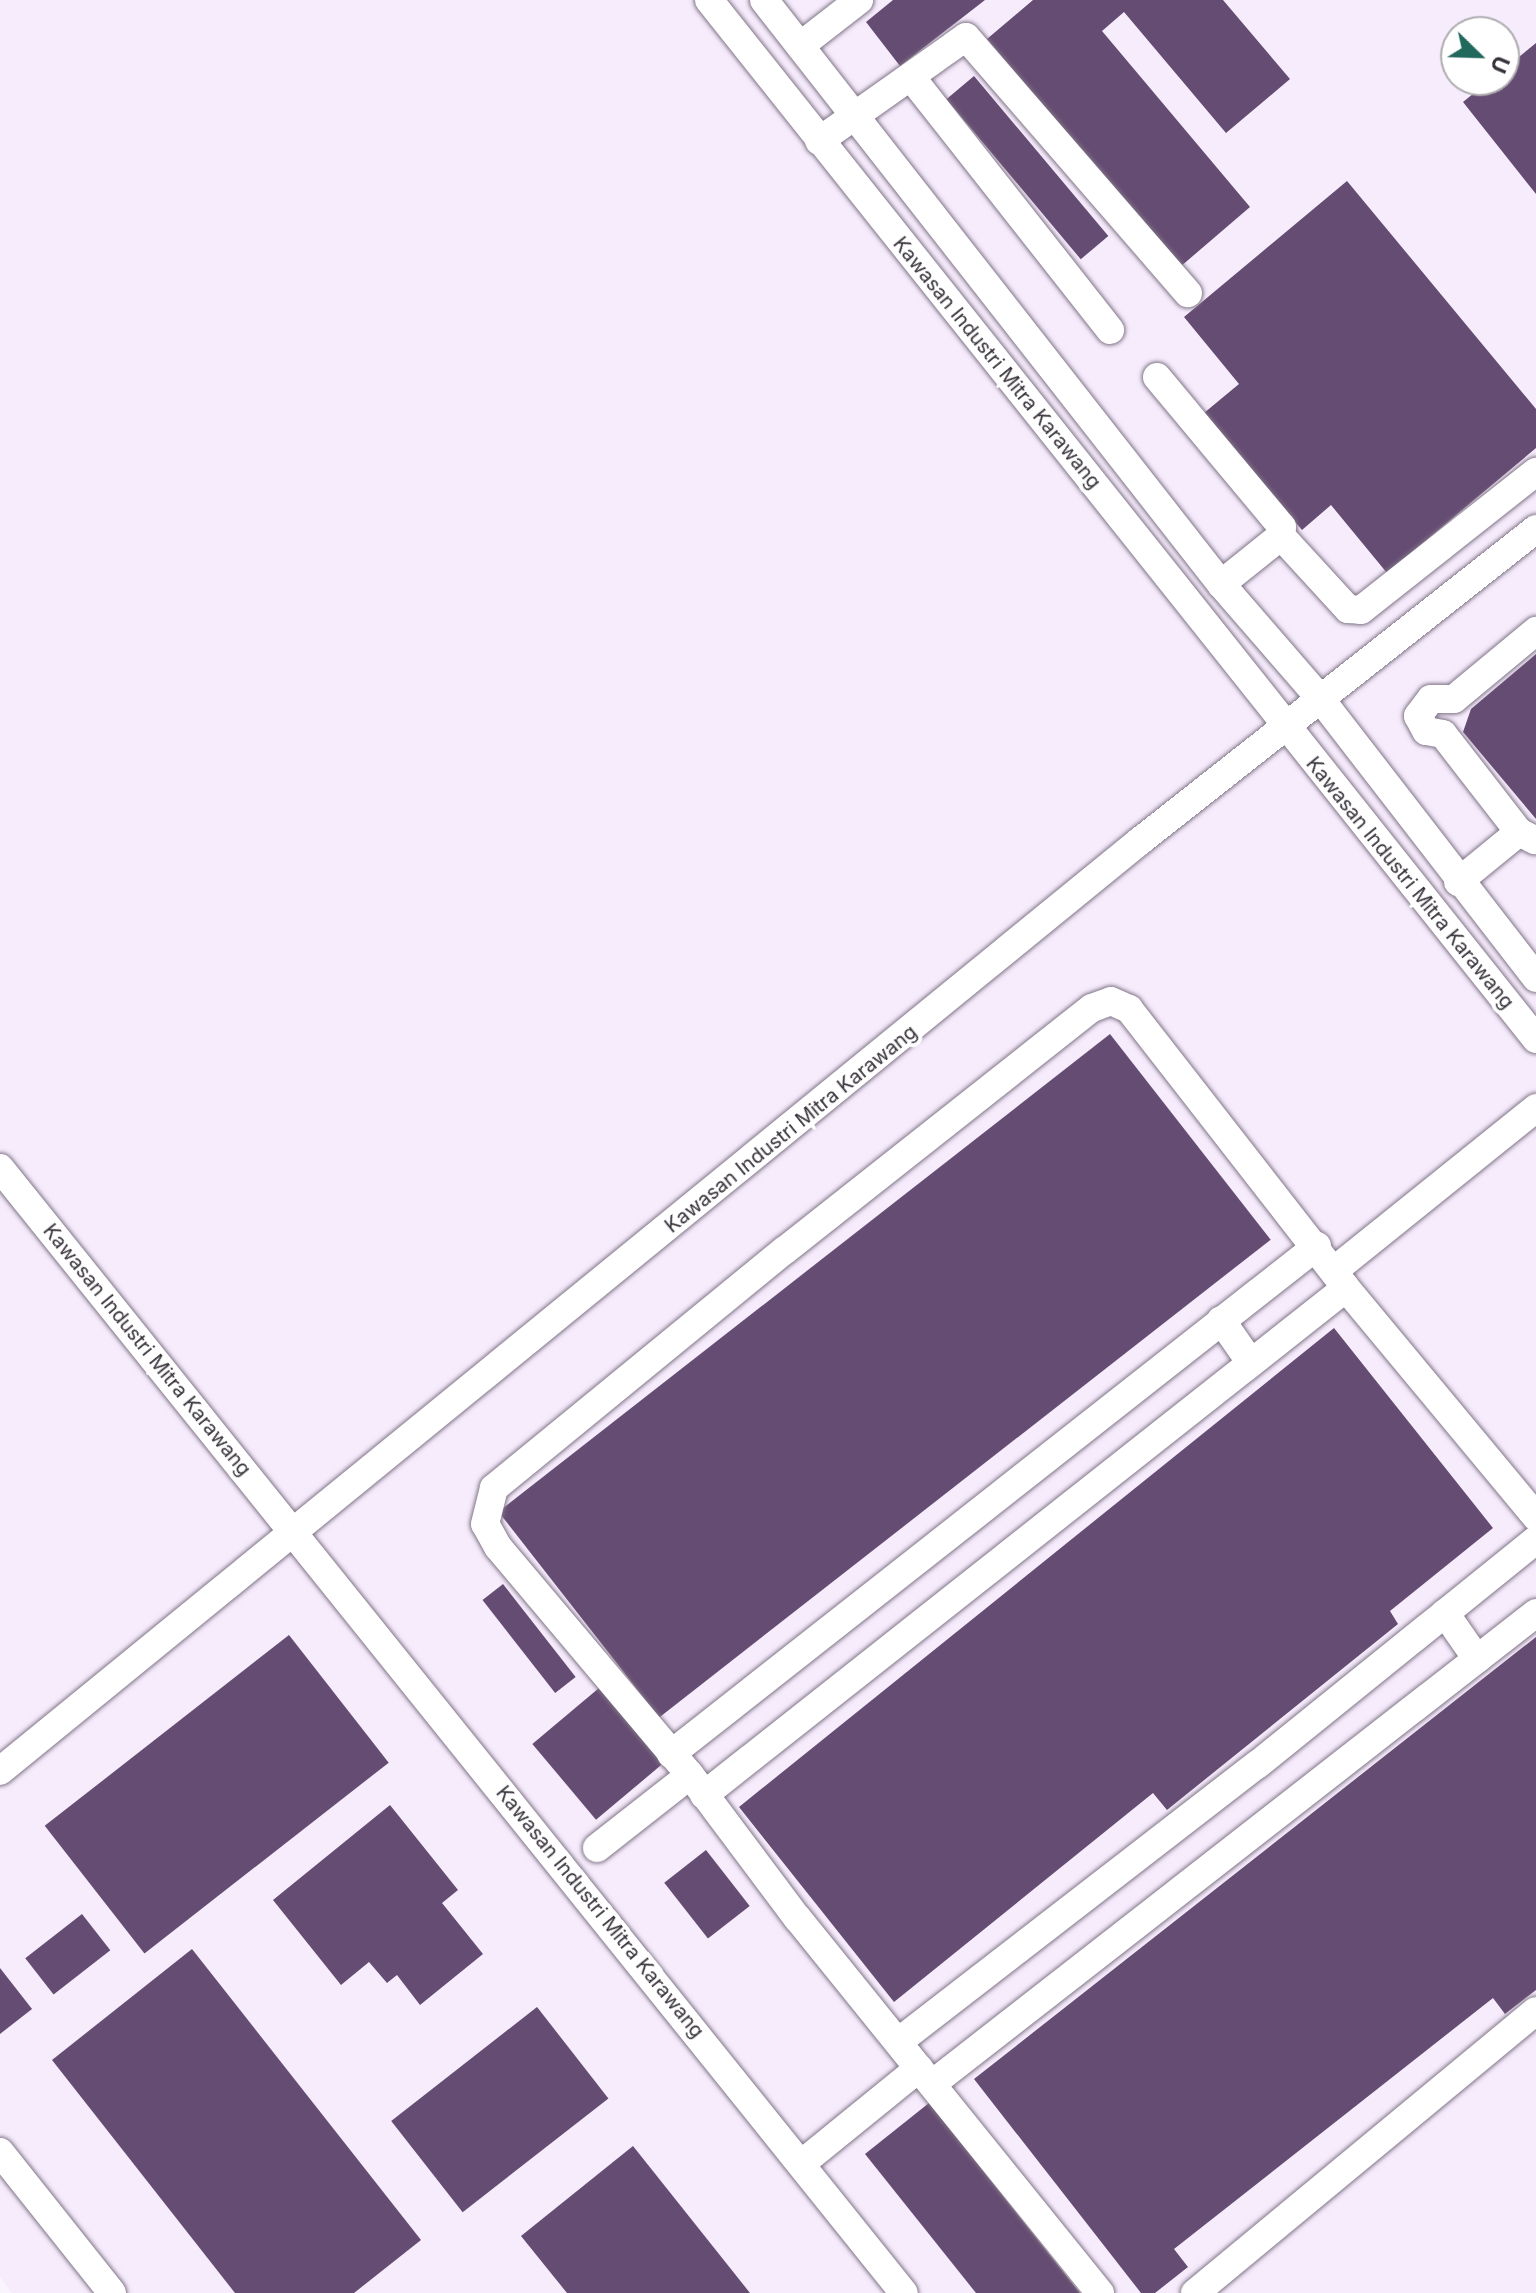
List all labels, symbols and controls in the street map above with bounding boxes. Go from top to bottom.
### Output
north arrow [1440,16,1520,96]
text: U [1485,52,1515,77]
street label: Kawasan Industri Mitra Karawang [888,232,1106,494]
street label: Kawasan Industri Mitra Karawang [1301,752,1519,1014]
street label: Kawasan Industri Mitra Karawang [660,1020,922,1238]
street label: Kawasan Industri Mitra Karawang [38,1219,256,1481]
street label: Kawasan Industri Mitra Karawang [491,1781,709,2043]

